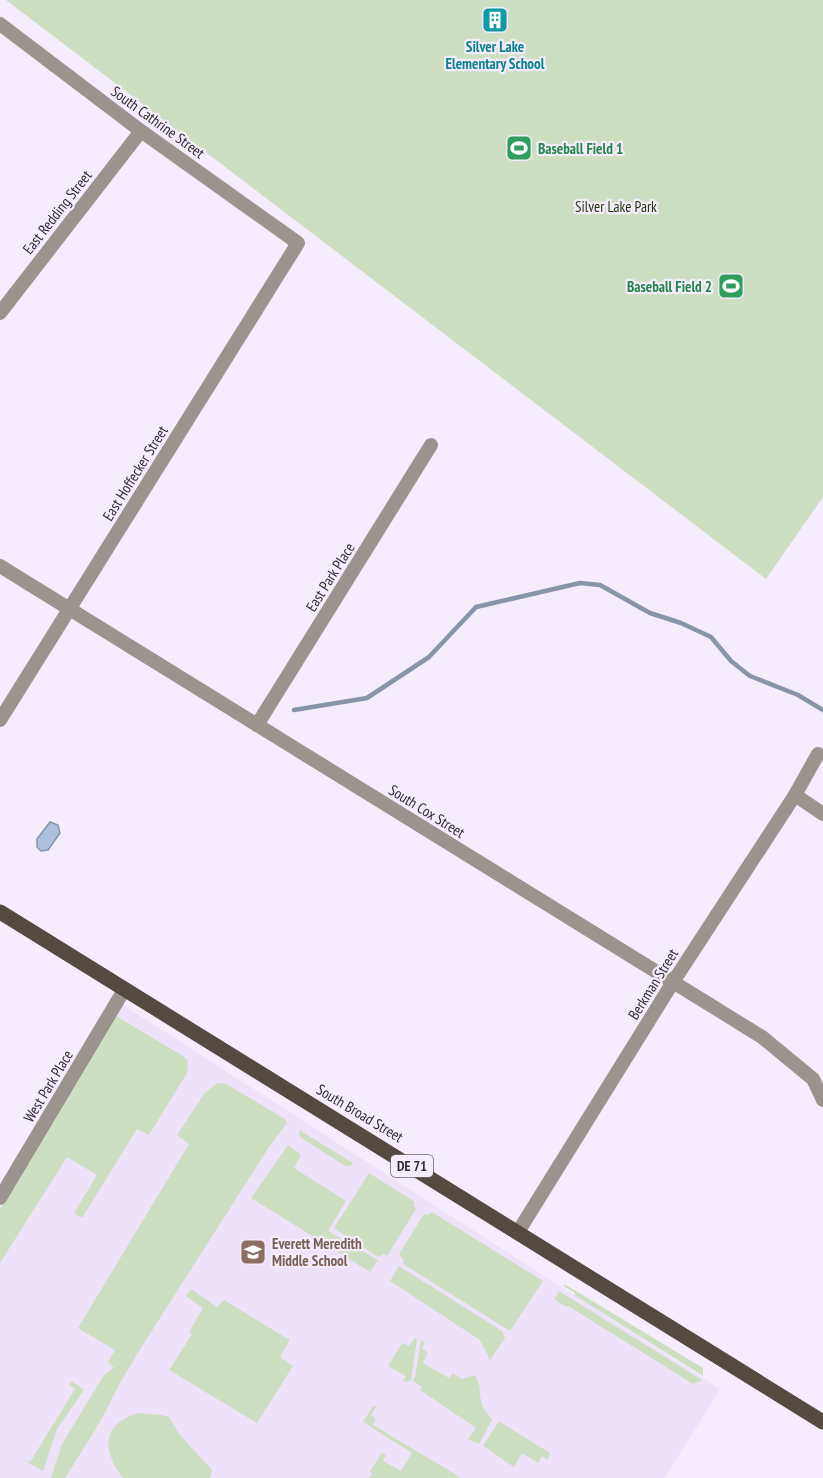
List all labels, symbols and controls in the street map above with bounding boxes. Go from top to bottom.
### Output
building icon: Silver Lake Elementary School [480,5,510,35]
place label: Silver Lake Elementary School [446,37,545,73]
street label: South Cathrine Street [107,82,209,162]
sports icon: Baseball Field 1 [504,133,534,163]
place label: Baseball Field 1 [538,139,623,158]
street label: East Redding Street [18,166,96,258]
park label: Silver Lake Park [575,197,657,216]
sports icon: Baseball Field 2 [716,271,746,301]
place label: Baseball Field 2 [627,277,712,296]
street label: East Hoffecker Street [98,422,172,524]
street label: East Park Place [301,539,359,615]
street label: South Cox Street [385,780,469,842]
street label: Berkman Street [624,945,682,1023]
street label: West Park Place [19,1046,77,1126]
street label: South Broad Street [313,1080,407,1146]
road number: DE 71 [391,1155,433,1177]
place label: Everett Meredith Middle School [272,1234,362,1270]
school or university icon: Everett Meredith Middle School [238,1237,268,1267]

